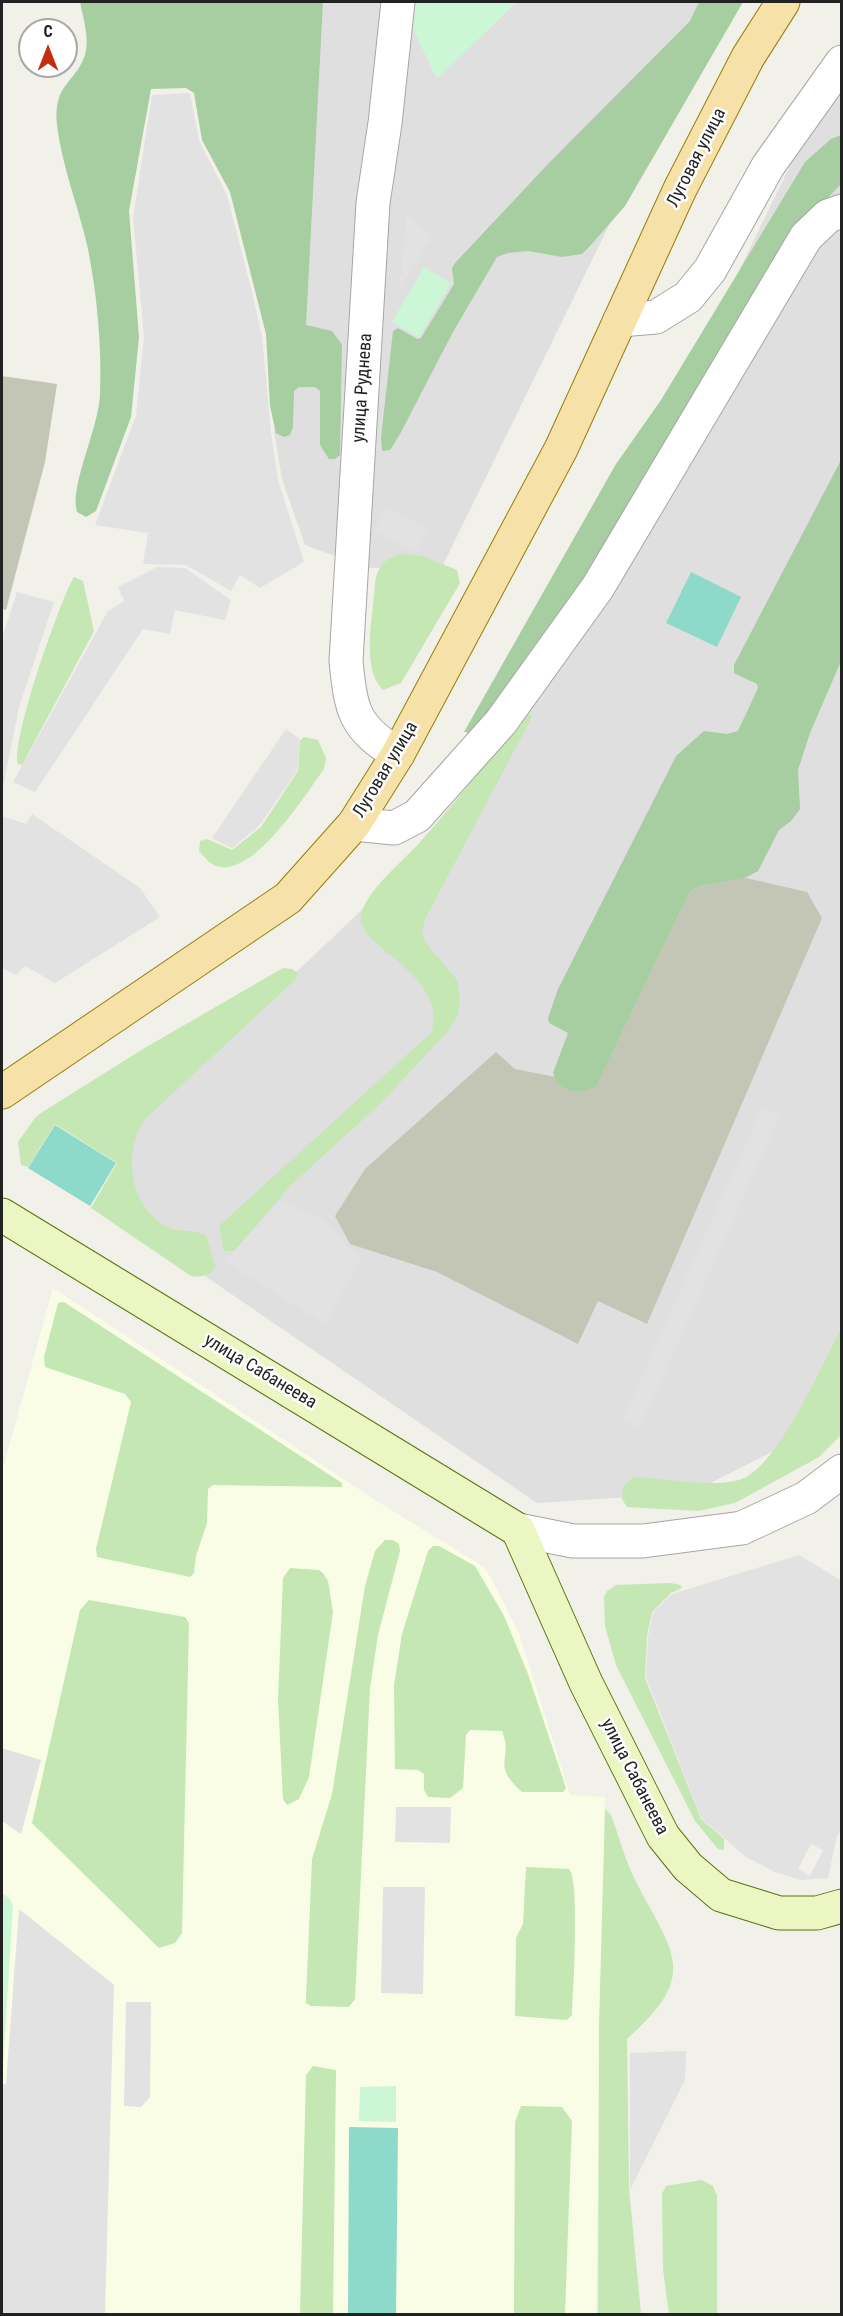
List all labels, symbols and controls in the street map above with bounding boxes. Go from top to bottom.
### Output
north arrow [18,18,78,78]
text: С [43,22,53,41]
street label: Луговая улица [663,105,731,211]
street label: улица Руднева [348,333,378,443]
street label: Луговая улица [349,718,423,822]
street label: улица Сабанеева [200,1330,320,1414]
street label: улица Сабанеева [595,1715,673,1839]

